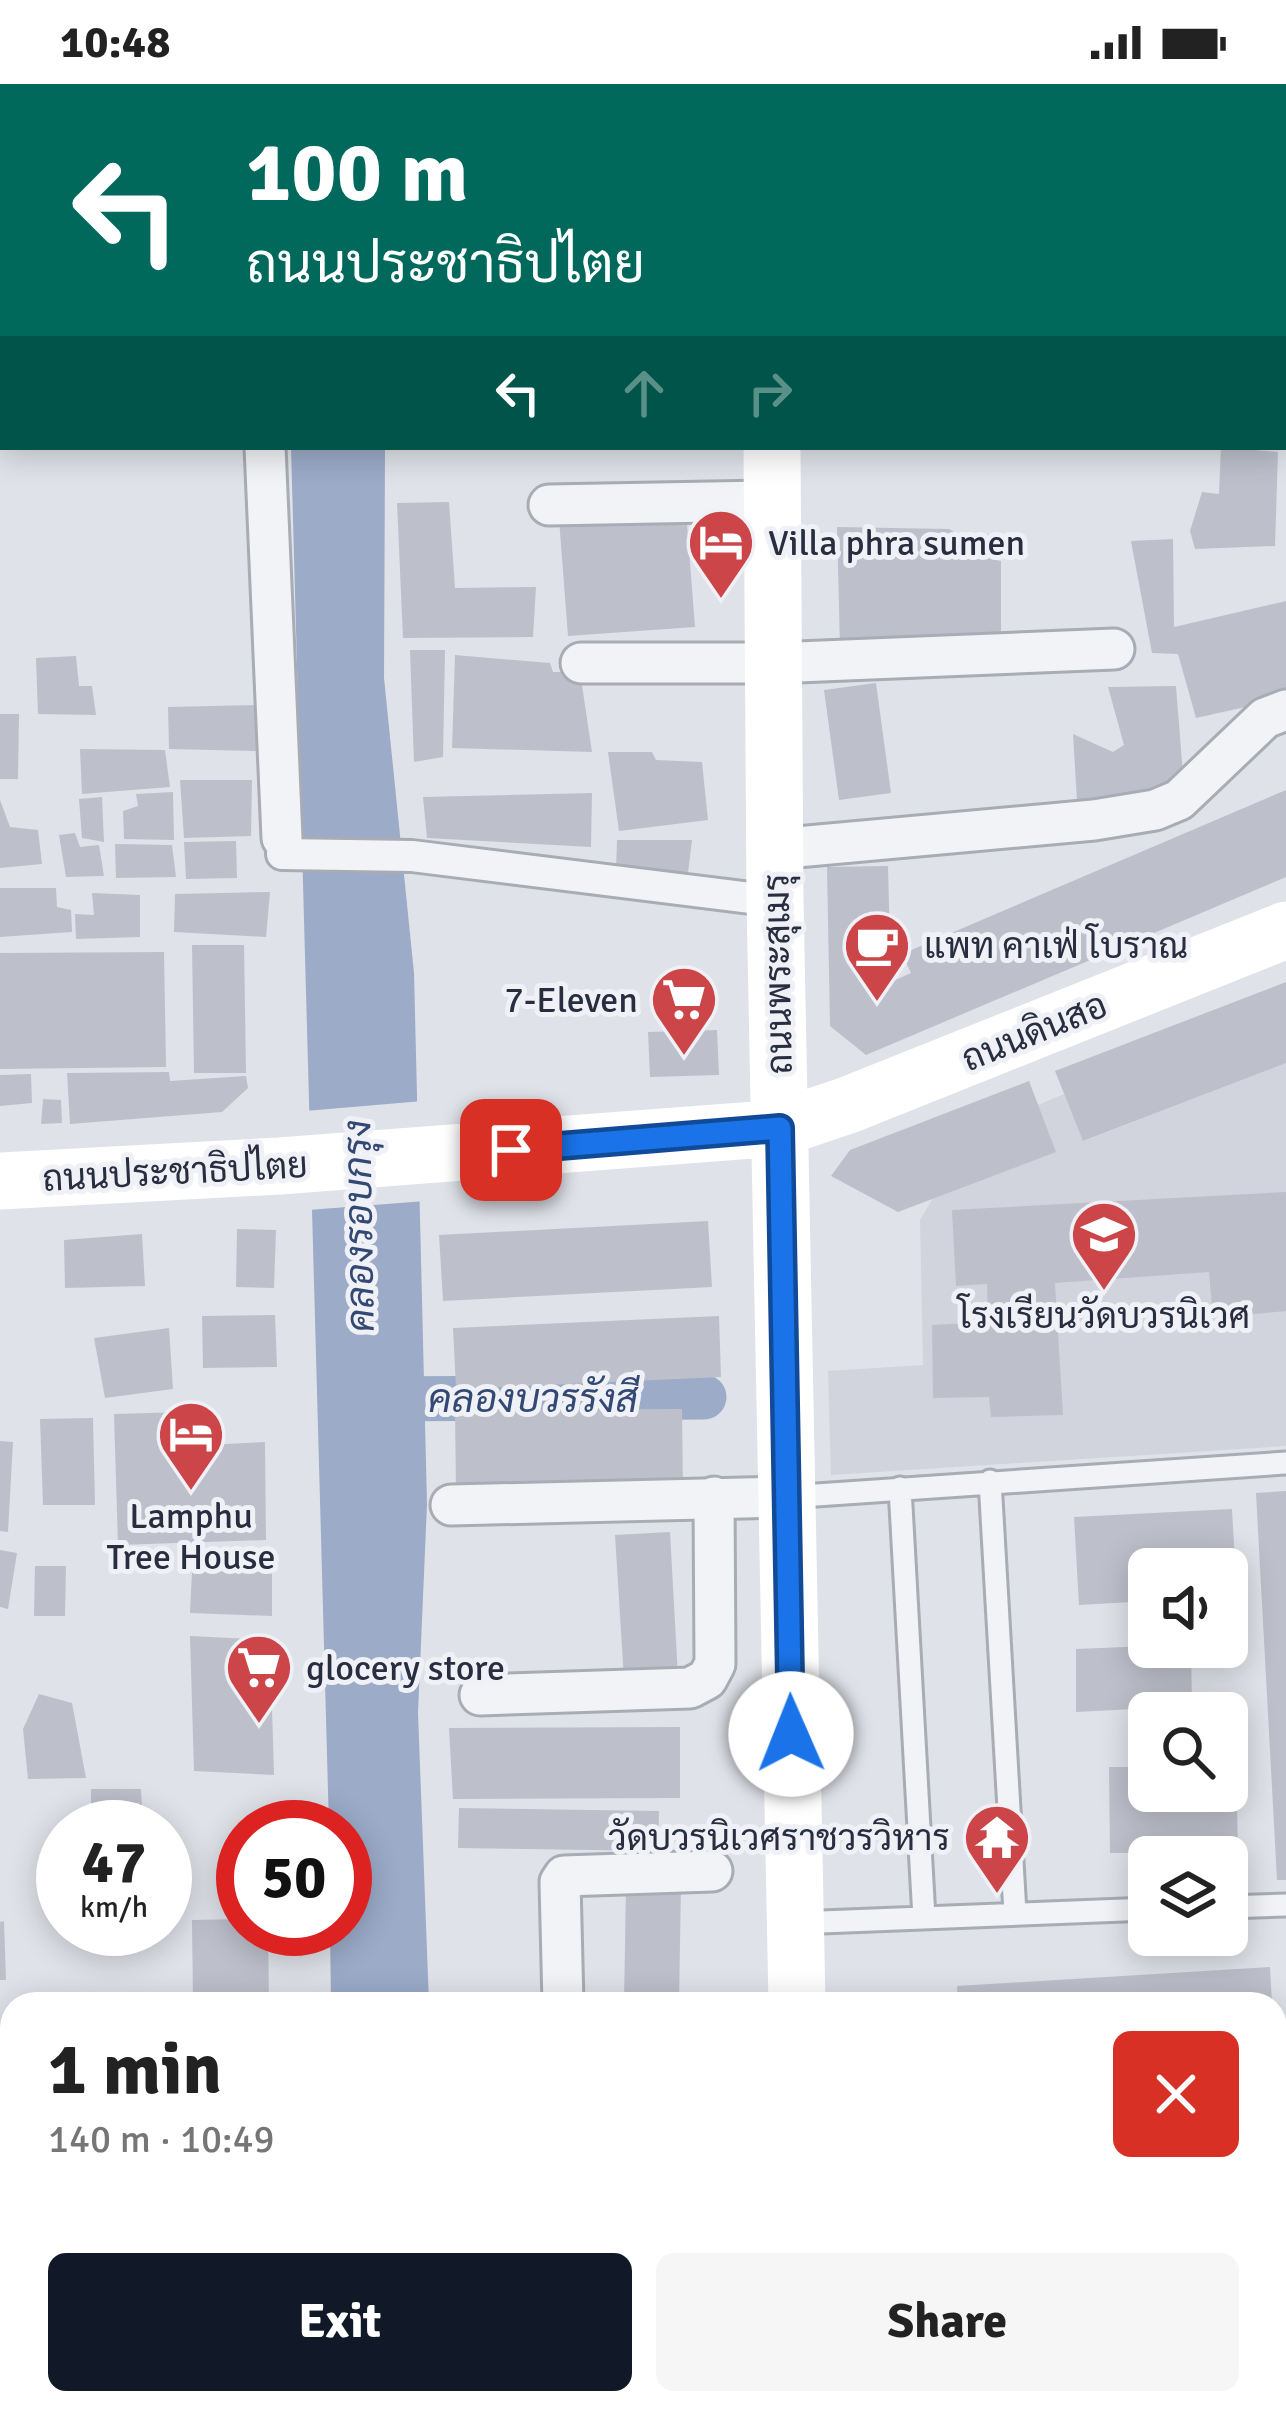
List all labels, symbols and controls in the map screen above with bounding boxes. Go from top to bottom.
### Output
text: 10:48 [60,15,170,70]
text: 100 m [246,121,468,225]
icon: left [48,132,204,288]
text: ถนนประชาธิปไตย [246,231,645,298]
icon: left [485,360,551,426]
icon: ahead [611,360,677,426]
icon: right [737,360,803,426]
hotel icon: Villa phra sumen [686,507,756,601]
place label: Villa phra sumen [768,521,1025,566]
street label: ถนนพระสุเมรุ [754,873,804,1075]
cafe icon: แพท คาเฟ่ โบราณ [842,910,912,1004]
place label: แพท คาเฟ่ โบราณ [924,923,1188,969]
supermarket icon: 7-Eleven [649,964,719,1058]
place label: 7-Eleven [504,978,638,1023]
street label: ถนนดินสอ [955,983,1114,1082]
pin [460,1099,562,1201]
icon: arrive [478,1117,544,1183]
water label: คลองรอบกรุง [333,1119,387,1333]
street label: ถนนประชาธิปไตย [41,1142,309,1202]
school or university icon: โรงเรียนวัดบวรนิเวศ [1069,1199,1139,1293]
place label: โรงเรียนวัดบวรนิเวศ [956,1293,1250,1339]
water label: คลองบวรรังสี [428,1375,640,1423]
hotel icon: Lamphu Tree House [156,1399,226,1493]
place label: Lamphu Tree House [107,1494,275,1580]
map controls [1128,1548,1248,1956]
button: sound [1128,1548,1248,1668]
supermarket icon: glocery store [224,1632,294,1726]
place label: glocery store [306,1646,505,1691]
position arrow [728,1671,854,1797]
button: search [1128,1692,1248,1812]
speed limit sign: 50 [216,1800,372,1956]
temple icon: วัดบวรนิเวศราชวรวิหาร [962,1802,1032,1896]
place label: วัดบวรนิเวศราชวรวิหาร [608,1816,950,1861]
text: 47 [82,1826,146,1900]
button: layers [1128,1836,1248,1956]
text: km/h [80,1889,148,1926]
text: 1 min [48,2025,222,2114]
button: close [1113,2031,1239,2157]
text: 140 m · 10:49 [48,2115,275,2163]
button: Exit [48,2253,632,2391]
button: Share [656,2253,1239,2391]

